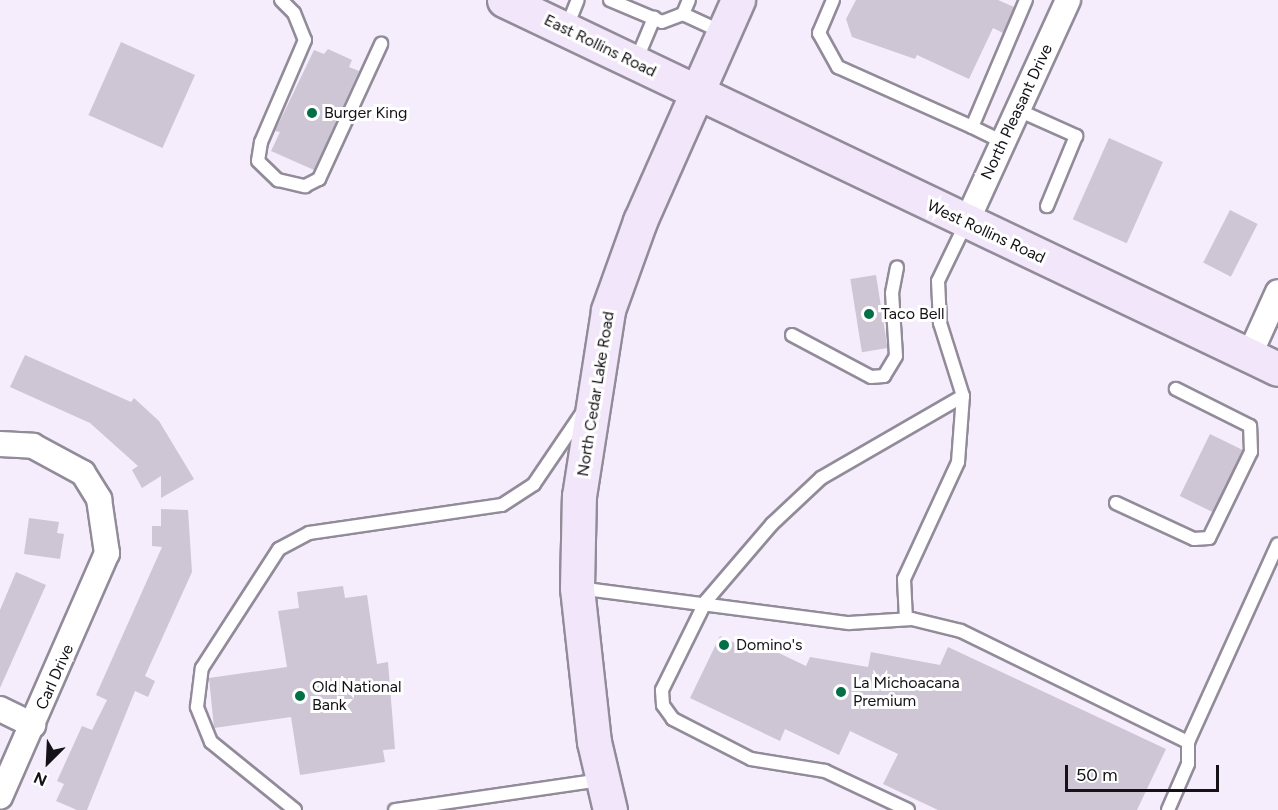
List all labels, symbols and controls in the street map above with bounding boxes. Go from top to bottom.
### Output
street label: East Rollins Road [541,11,659,81]
street label: North Pleasant Drive [977,41,1057,183]
place label: Burger King [324,103,407,123]
marker: Burger King [305,106,319,120]
street label: West Rollins Road [924,196,1048,268]
place label: Taco Bell [881,304,944,324]
marker: Taco Bell [862,307,876,321]
street label: North Cedar Lake Road [573,310,619,478]
place label: Domino's [736,635,802,655]
marker: Domino's [717,638,731,652]
street label: Carl Drive [32,641,78,713]
place label: La Michoacana Premium [853,673,960,711]
place label: Old National Bank [312,677,401,715]
marker: La Michoacana Premium [834,685,848,699]
marker: Old National Bank [293,689,307,703]
north arrow [18,732,78,792]
scale bar [1068,753,1222,791]
text: 50 m [1076,764,1118,786]
text: N [31,768,50,790]

